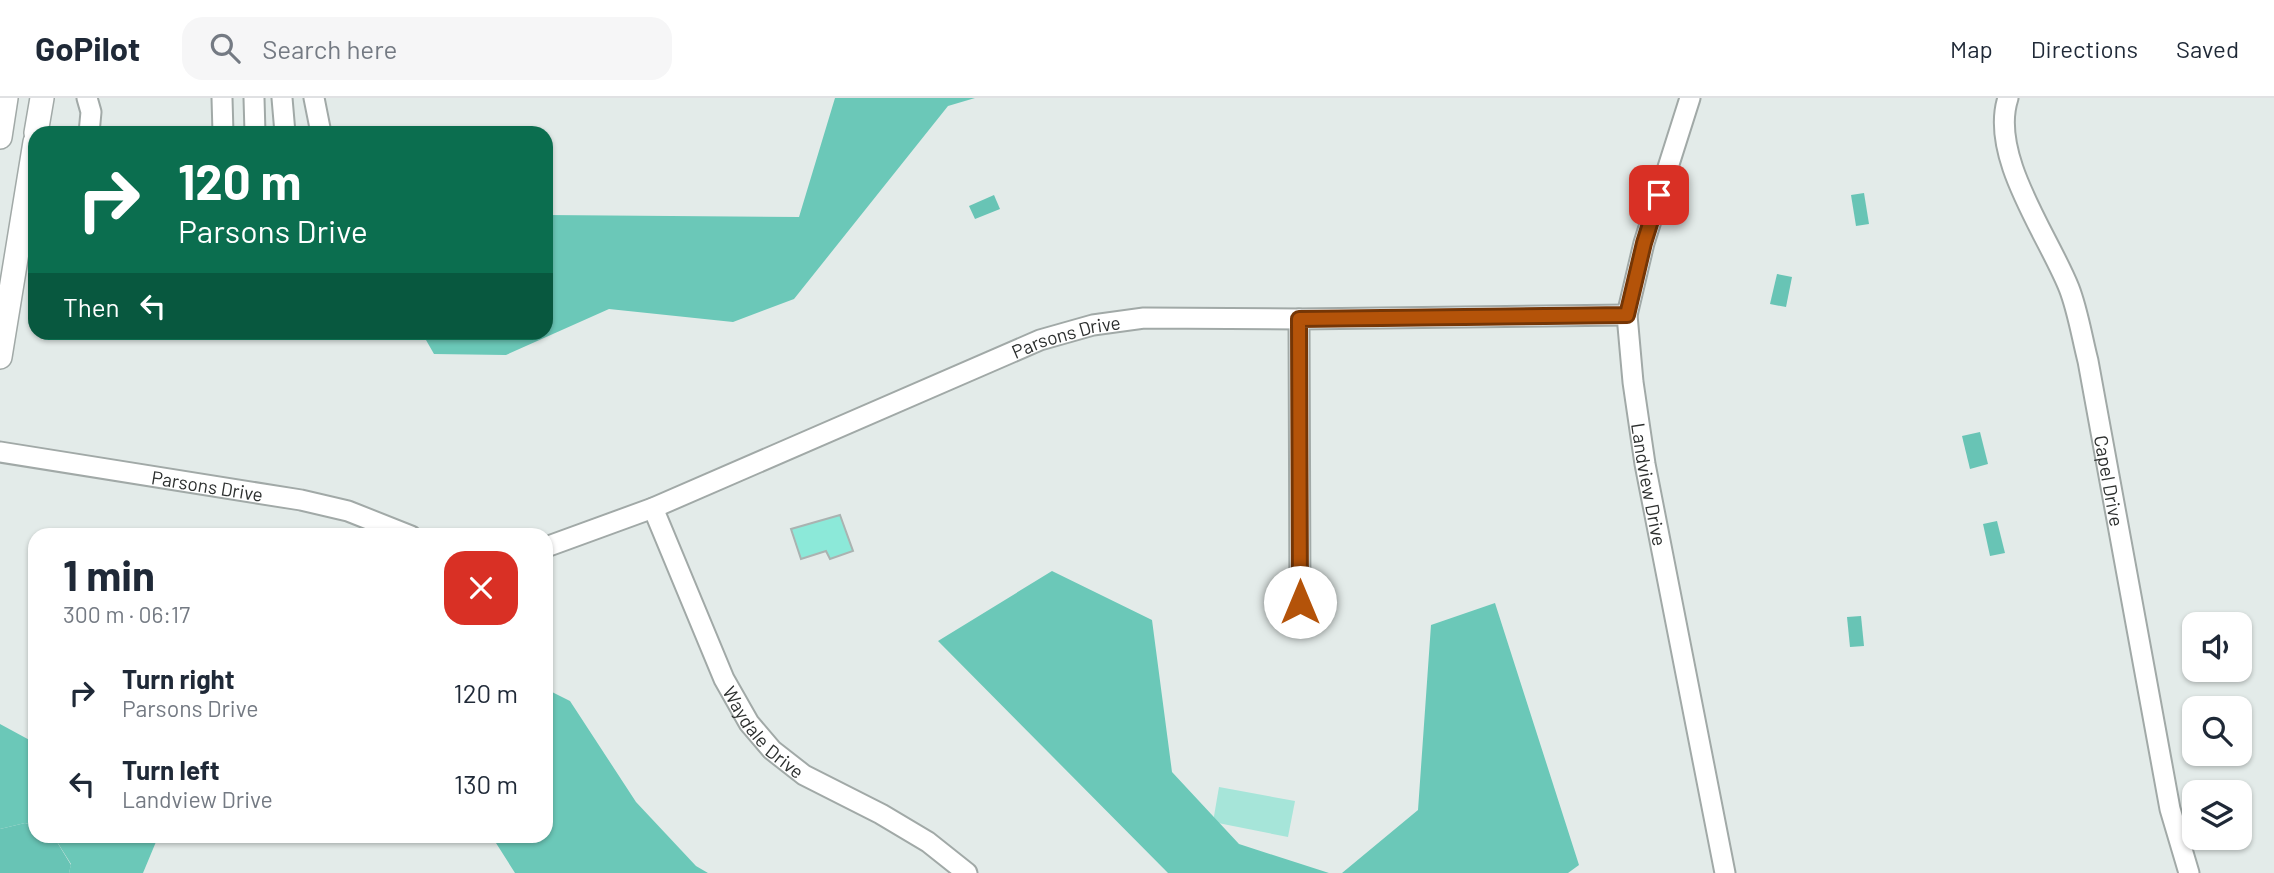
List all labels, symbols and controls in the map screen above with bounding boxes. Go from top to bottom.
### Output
search box [182,17,672,80]
text: GoPilot [35,28,140,68]
icon: search [206,29,244,67]
text: Search here [262,33,397,64]
text: Map [1950,34,1993,63]
text: Directions [2031,34,2138,63]
text: Saved [2176,34,2239,63]
text: 120 m [178,151,301,210]
icon: right [63,154,154,245]
pin [1629,165,1689,225]
icon: arrive [1640,176,1678,214]
text: Parsons Drive [178,211,368,249]
icon: left [134,287,172,325]
text: Then [63,291,120,322]
street label: Parsons Drive [1008,310,1122,363]
street label: Landview Drive [1628,421,1672,548]
street label: Capel Drive [2090,433,2130,528]
street label: Parsons Drive [150,465,265,505]
text: 1 min [63,549,155,599]
button: close [444,551,518,625]
position arrow [1263,565,1337,639]
text: 300 m · 06:17 [63,600,190,628]
map controls [2182,612,2252,850]
button: sound [2182,612,2252,682]
text: Turn right [122,663,235,694]
icon: right [63,674,101,712]
text: 120 m [454,677,518,708]
street label: Waydale Drive [719,682,809,783]
text: Parsons Drive [122,694,259,722]
button: search [2182,696,2252,766]
text: Turn left [122,754,220,785]
icon: left [63,765,101,803]
text: 130 m [454,768,518,799]
button: layers [2182,780,2252,850]
text: Landview Drive [122,785,273,813]

